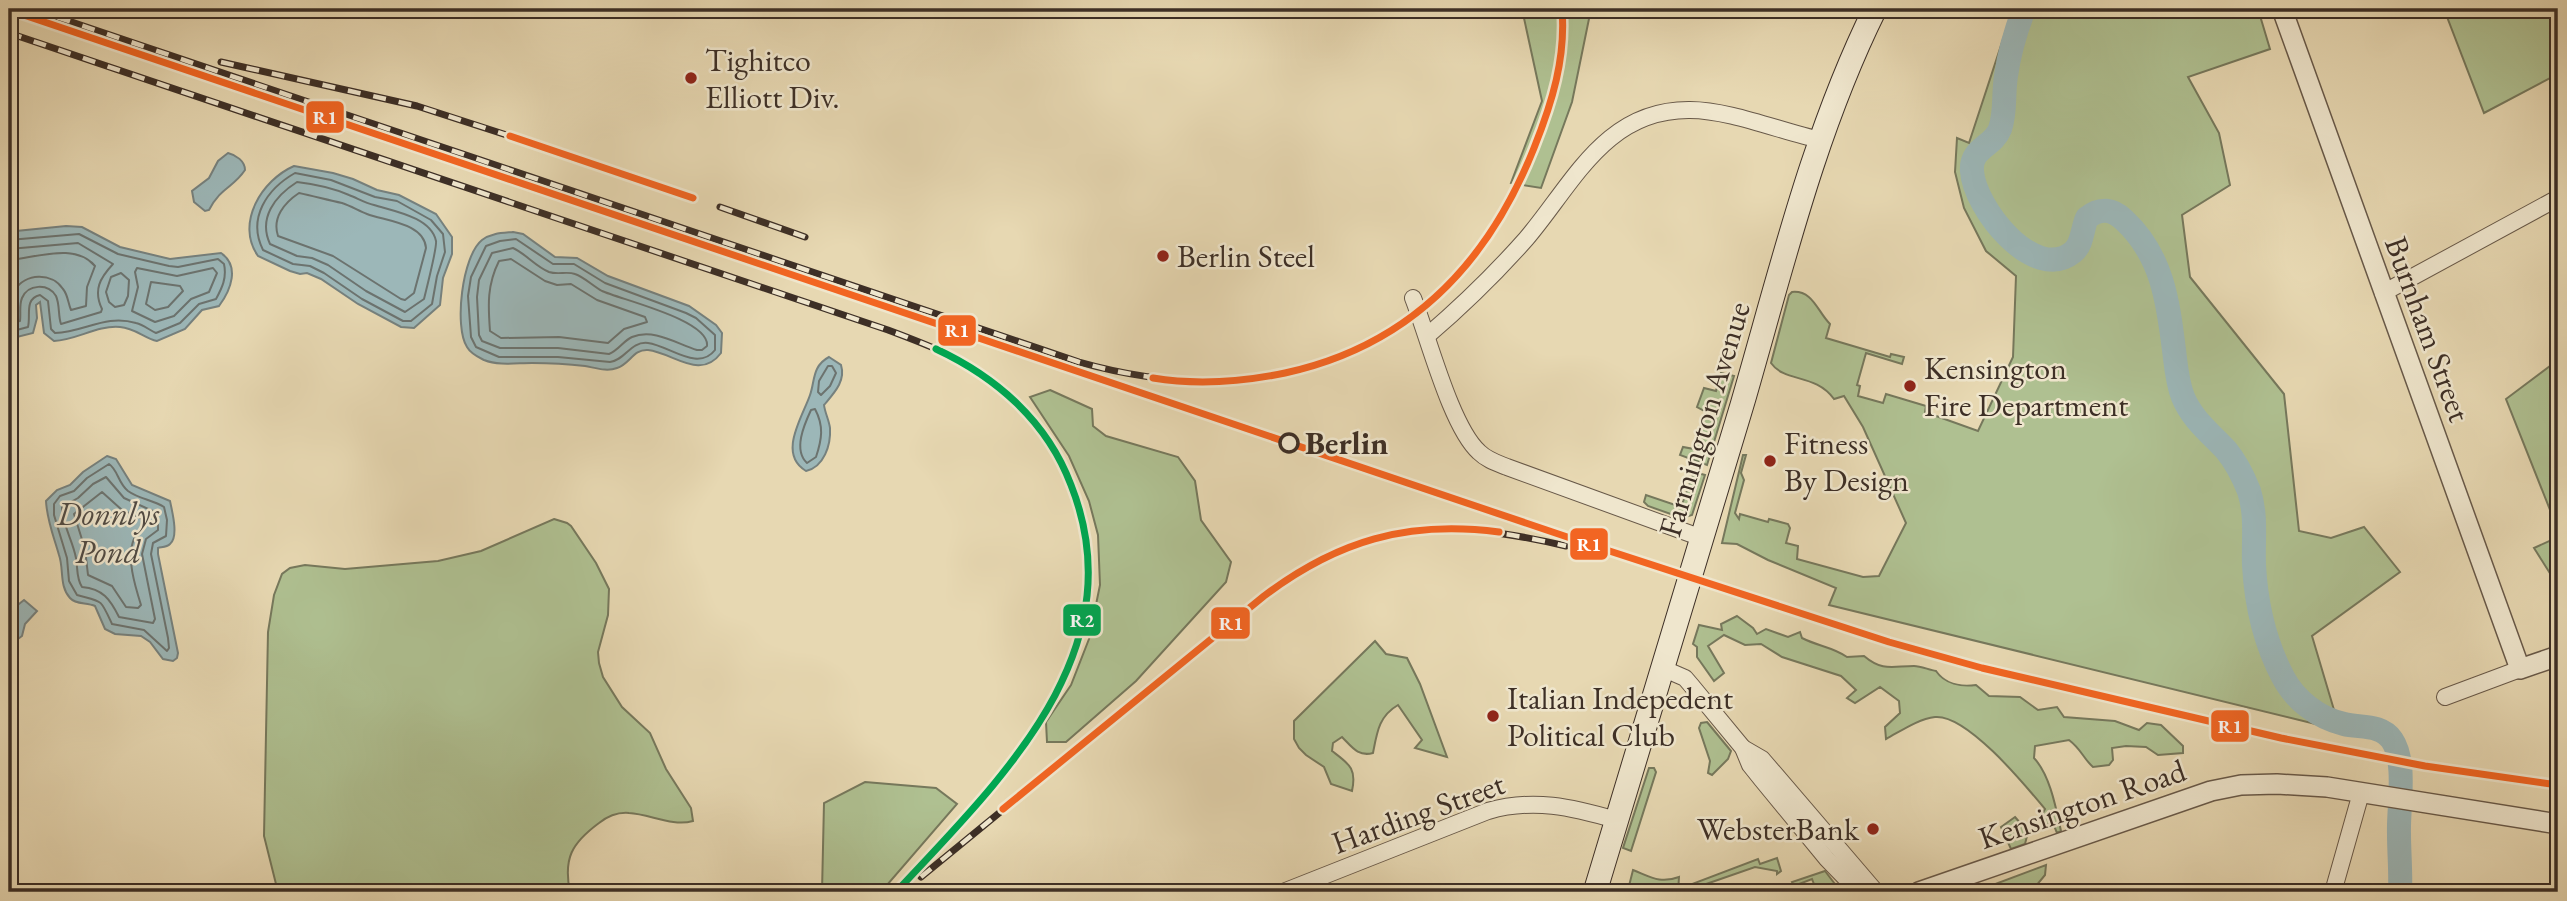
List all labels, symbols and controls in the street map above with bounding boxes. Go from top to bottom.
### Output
place label: Tighitco Elliott Div. [705,39,840,118]
marker: Tighitco Elliott Div. [683,70,699,86]
line badge: R1 [305,100,345,134]
text: R1 [313,105,337,130]
street label: Burnham Street [2375,231,2481,427]
place label: Berlin Steel [1177,235,1315,277]
marker: Berlin Steel [1155,248,1171,264]
street label: Farmington Avenue [1648,296,1760,542]
line badge: R1 [937,314,977,347]
text: R1 [945,318,969,343]
place label: Kensington Fire Department [1924,347,2128,426]
marker: Kensington Fire Department [1902,378,1918,394]
place label: Berlin [1305,422,1388,464]
place label: Fitness By Design [1784,422,1909,501]
marker: Berlin [1279,433,1299,453]
marker: Fitness By Design [1762,453,1778,469]
water label: Donnlys Pond [56,492,160,573]
line badge: R1 [1569,527,1609,561]
text: R1 [1577,532,1601,557]
line badge: R2 [1062,603,1102,637]
line badge: R1 [1210,606,1251,640]
text: R2 [1070,608,1094,633]
text: R1 [1219,611,1243,636]
place label: Italian Indepedent Political Club [1507,677,1733,756]
marker: Italian Indepedent Political Club [1485,708,1501,724]
line badge: R1 [2210,709,2250,743]
text: R1 [2218,714,2242,739]
street label: Kensington Road [1973,749,2192,859]
street label: Harding Street [1326,762,1510,864]
place label: WebsterBank [1697,808,1860,850]
marker: WebsterBank [1865,821,1881,837]

